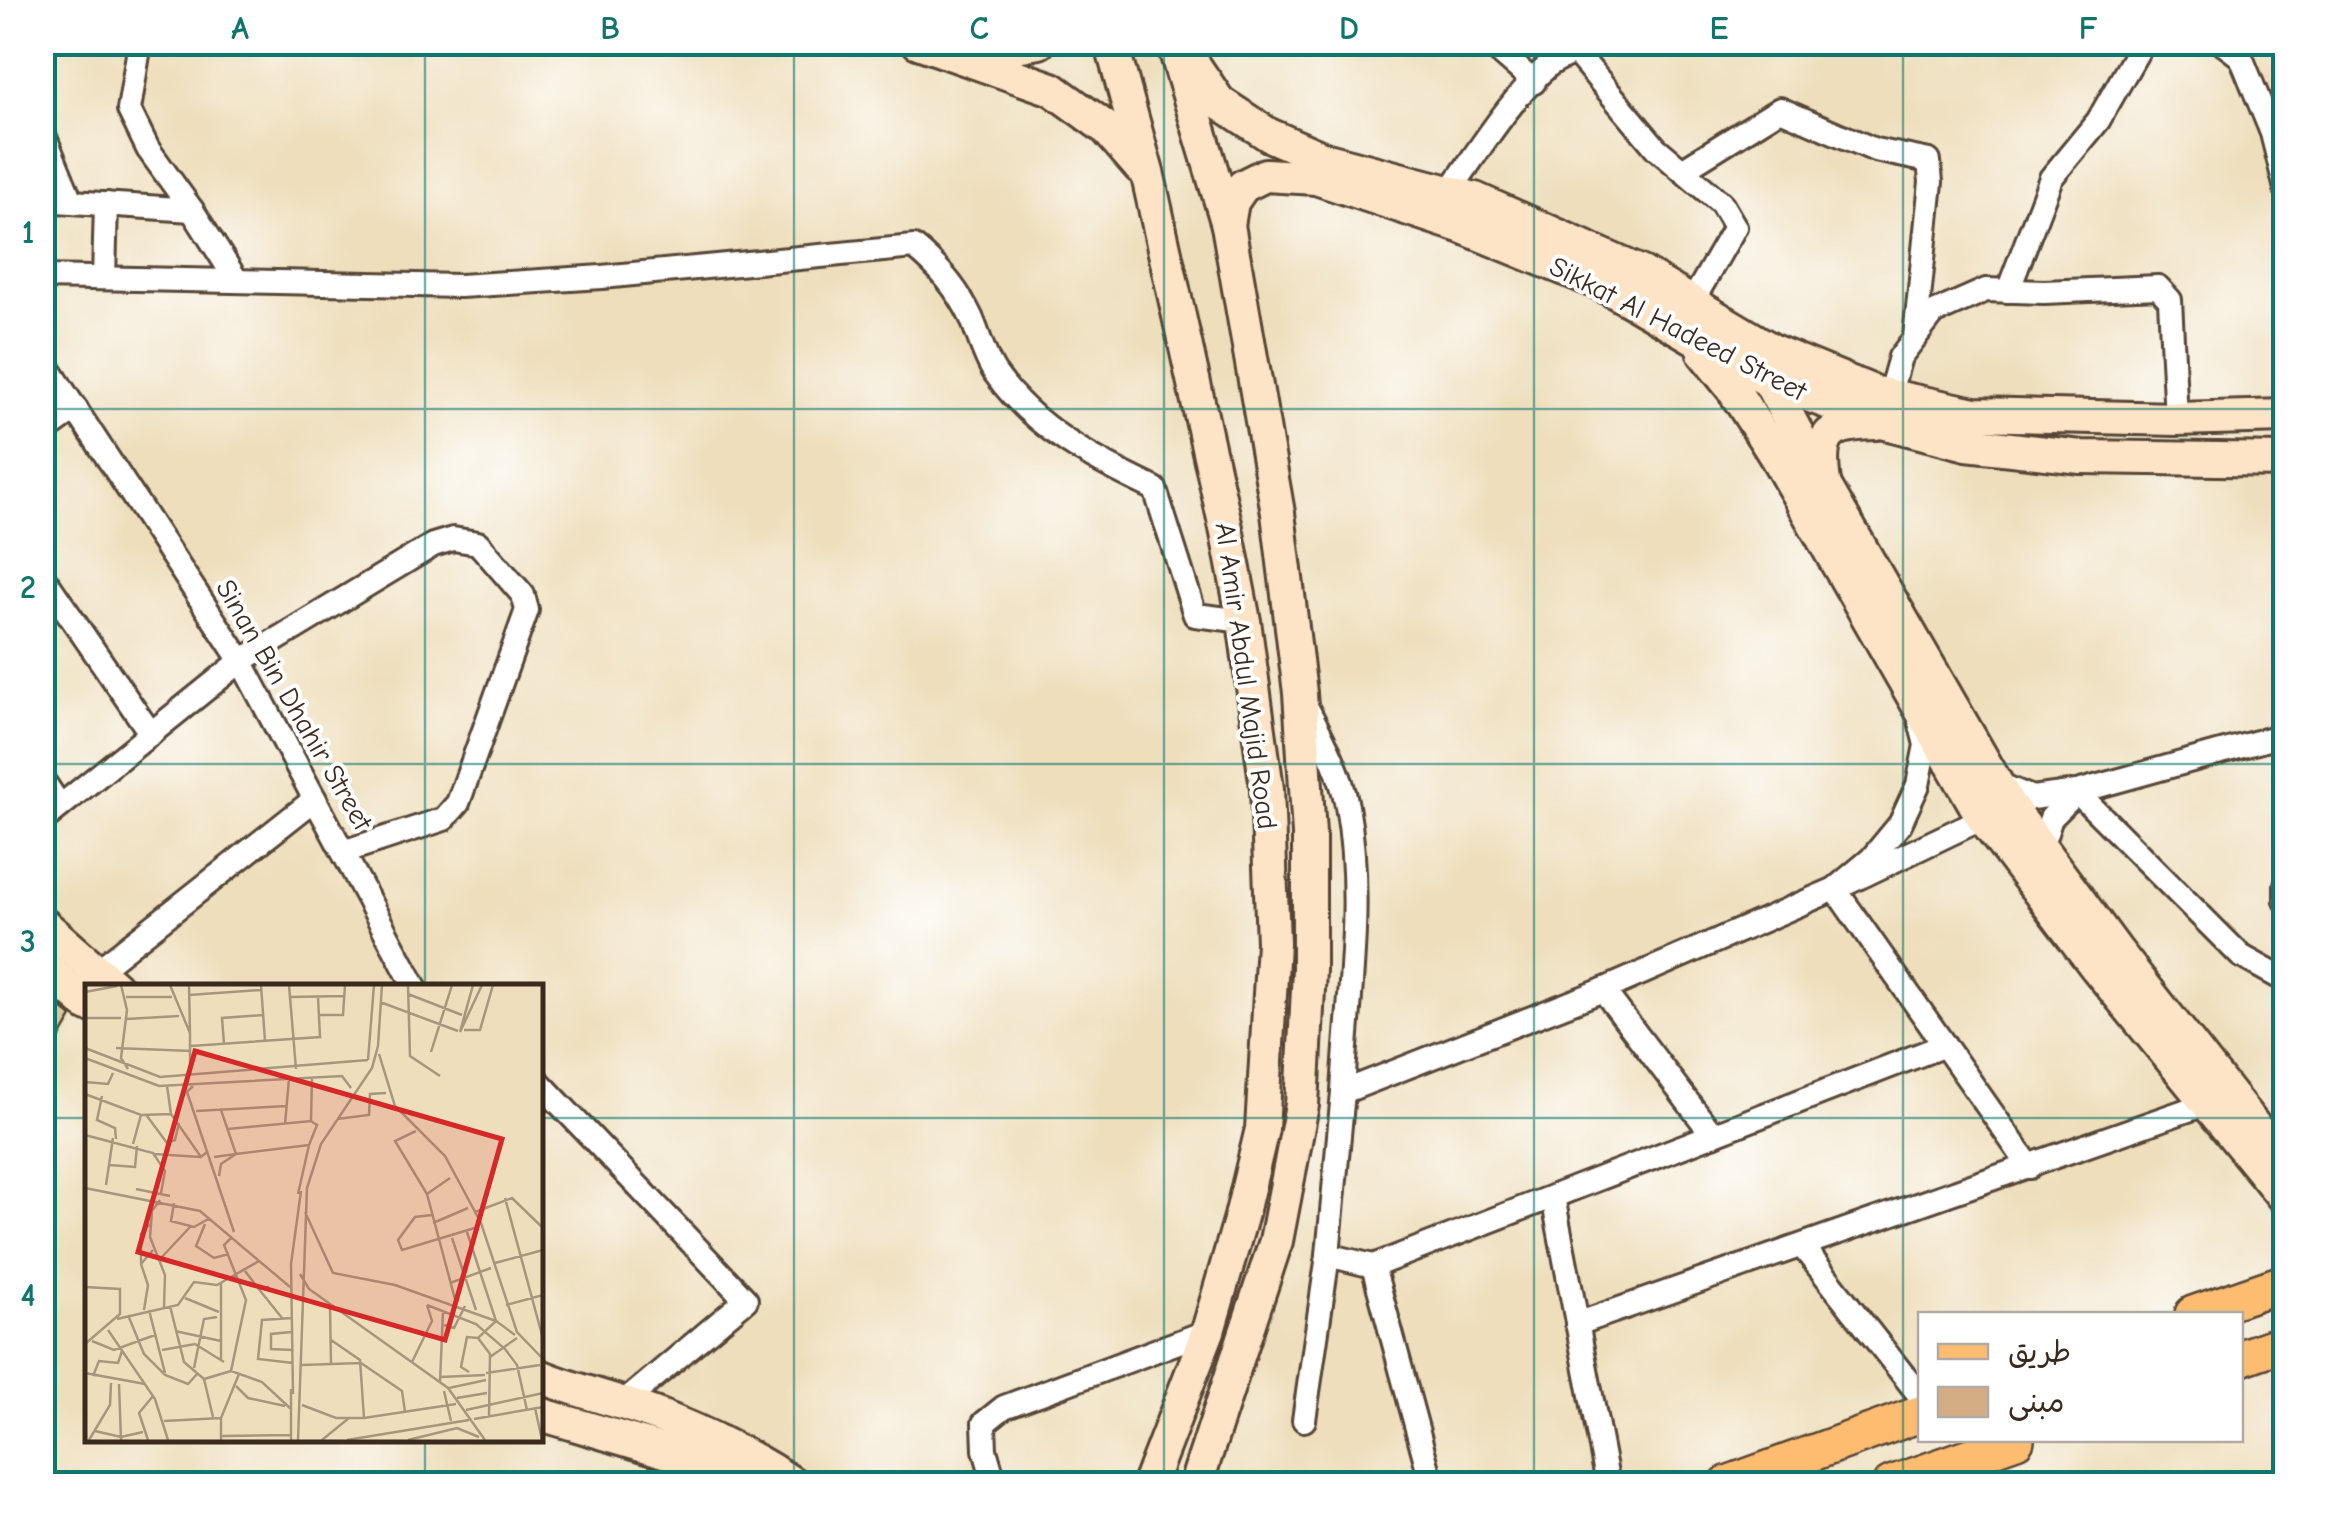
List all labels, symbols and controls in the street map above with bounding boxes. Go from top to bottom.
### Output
text: A [231,10,249,47]
text: B [600,10,620,47]
text: C [969,10,989,47]
text: D [1339,10,1359,47]
text: E [1710,10,1729,47]
text: F [2079,10,2098,47]
text: 1 [22,214,34,251]
street label: Sikkat Al Hadeed Street [1544,250,1813,408]
street label: Al Amir Abdul Majid Road [1209,521,1283,831]
text: 2 [20,569,36,606]
street label: Sinan Bin Dhahir Street [209,574,379,837]
text: 3 [20,923,36,960]
inset map [85,984,542,1442]
text: 4 [20,1277,36,1314]
legend [1918,1312,2243,1442]
text: طريق [2008,1335,2071,1370]
text: مبنى [2008,1385,2064,1421]

